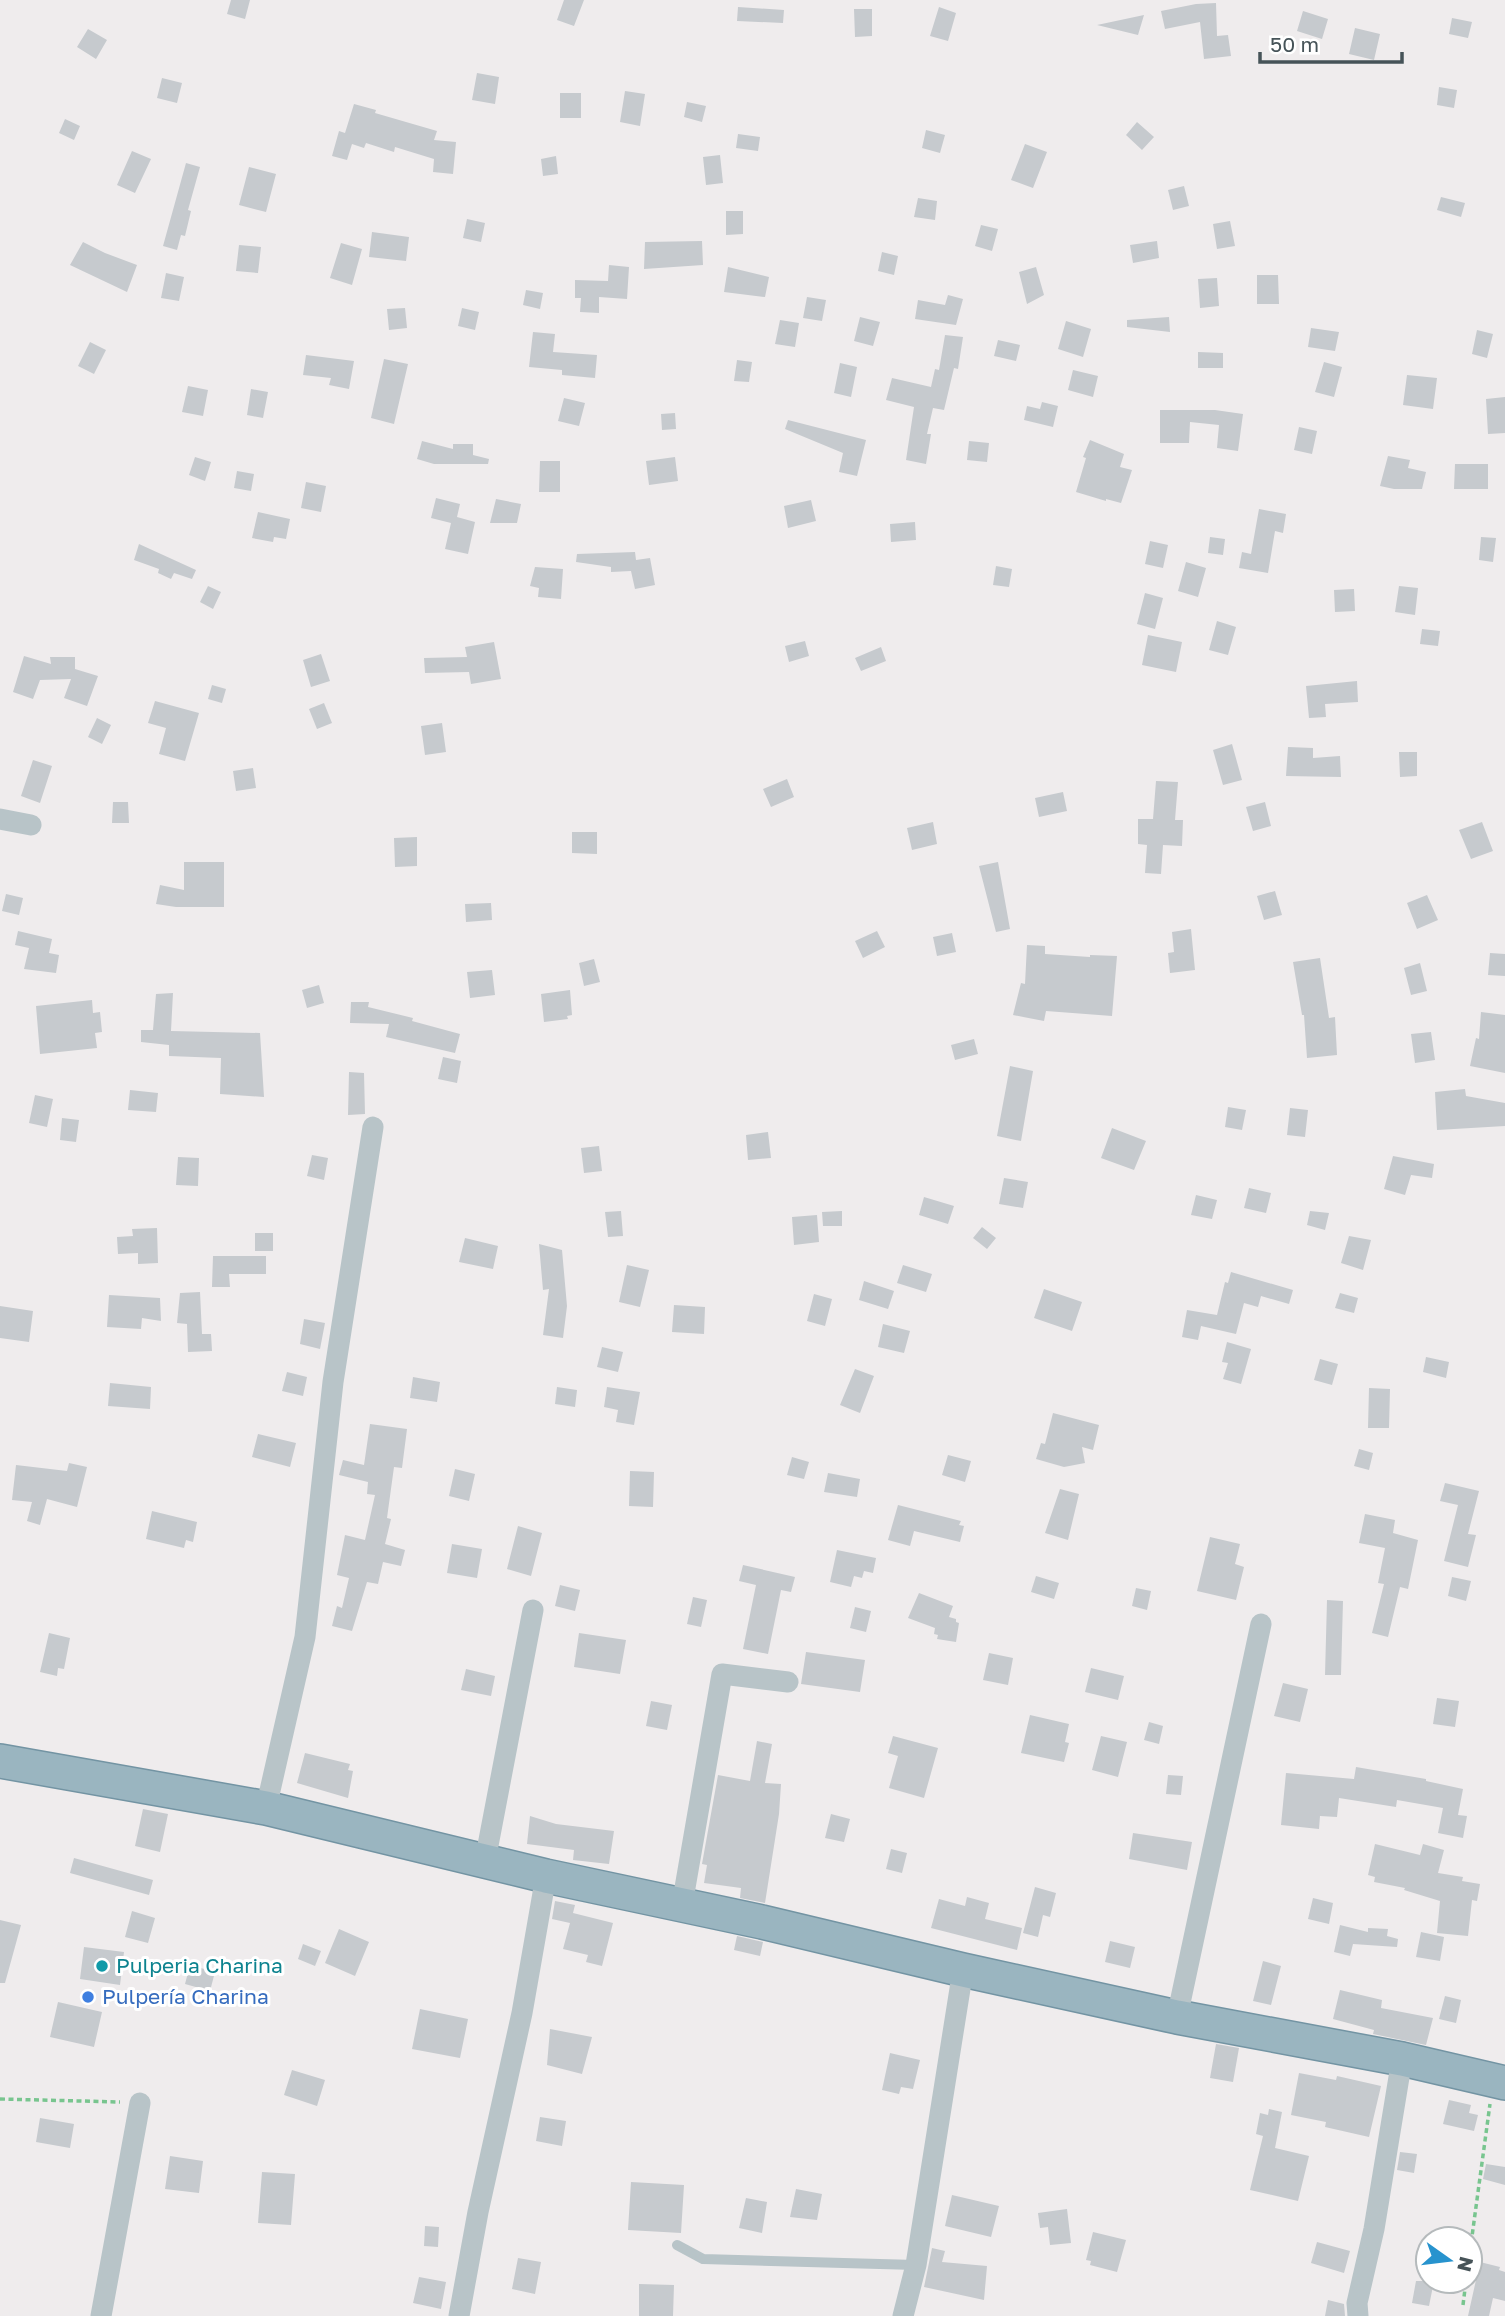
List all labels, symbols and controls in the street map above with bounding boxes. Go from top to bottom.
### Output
scale bar [1260,21,1402,65]
text: 50 m [1270,31,1319,57]
place label: Pulperia Charina [116,1952,283,1978]
marker: Pulperia Charina [94,1958,110,1974]
place label: Pulpería Charina [102,1983,269,2009]
marker: Pulpería Charina [80,1989,96,2005]
north arrow [1414,2225,1484,2295]
text: N [1453,2254,1479,2274]

